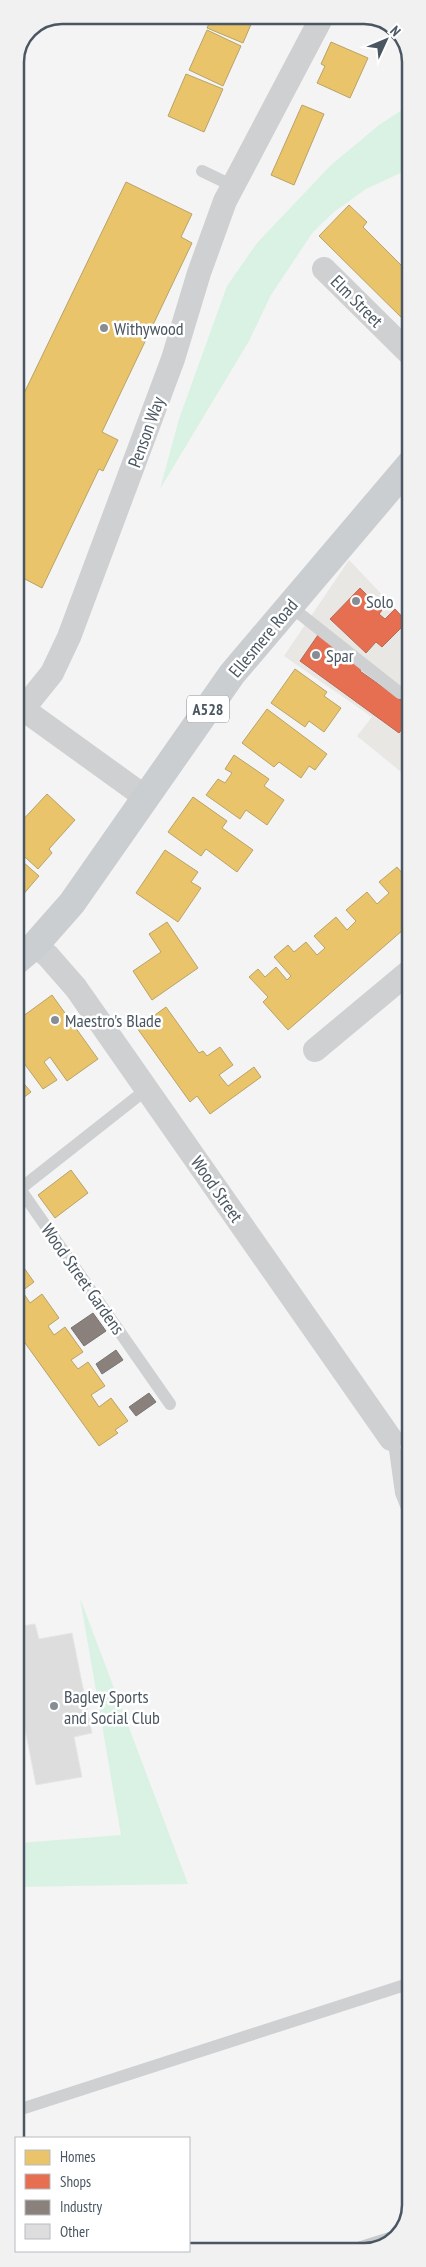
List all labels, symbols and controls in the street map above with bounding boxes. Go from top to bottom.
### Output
north arrow [361,15,411,65]
text: N [386,22,404,40]
street label: Elm Street [326,270,388,332]
place label: Withywood [114,317,184,340]
marker: Withywood [98,322,110,334]
street label: Penson Way [123,393,169,471]
place label: Solo [366,590,394,613]
street label: Ellesmere Road [223,594,303,682]
marker: Solo [350,595,362,607]
place label: Spar [326,644,354,667]
marker: Spar [310,649,322,661]
road number: A528 [187,696,229,722]
place label: Maestro's Blade [65,1009,161,1032]
marker: Maestro's Blade [49,1014,61,1026]
street label: Wood Street [186,1151,248,1227]
street label: Wood Street Gardens [36,1219,130,1339]
place label: Bagley Sports and Social Club [64,1685,160,1729]
marker: Bagley Sports and Social Club [48,1700,60,1712]
legend [15,2137,190,2252]
text: Homes [60,2147,96,2166]
text: Shops [60,2172,91,2191]
text: Industry [60,2197,102,2216]
text: Other [60,2222,90,2241]

